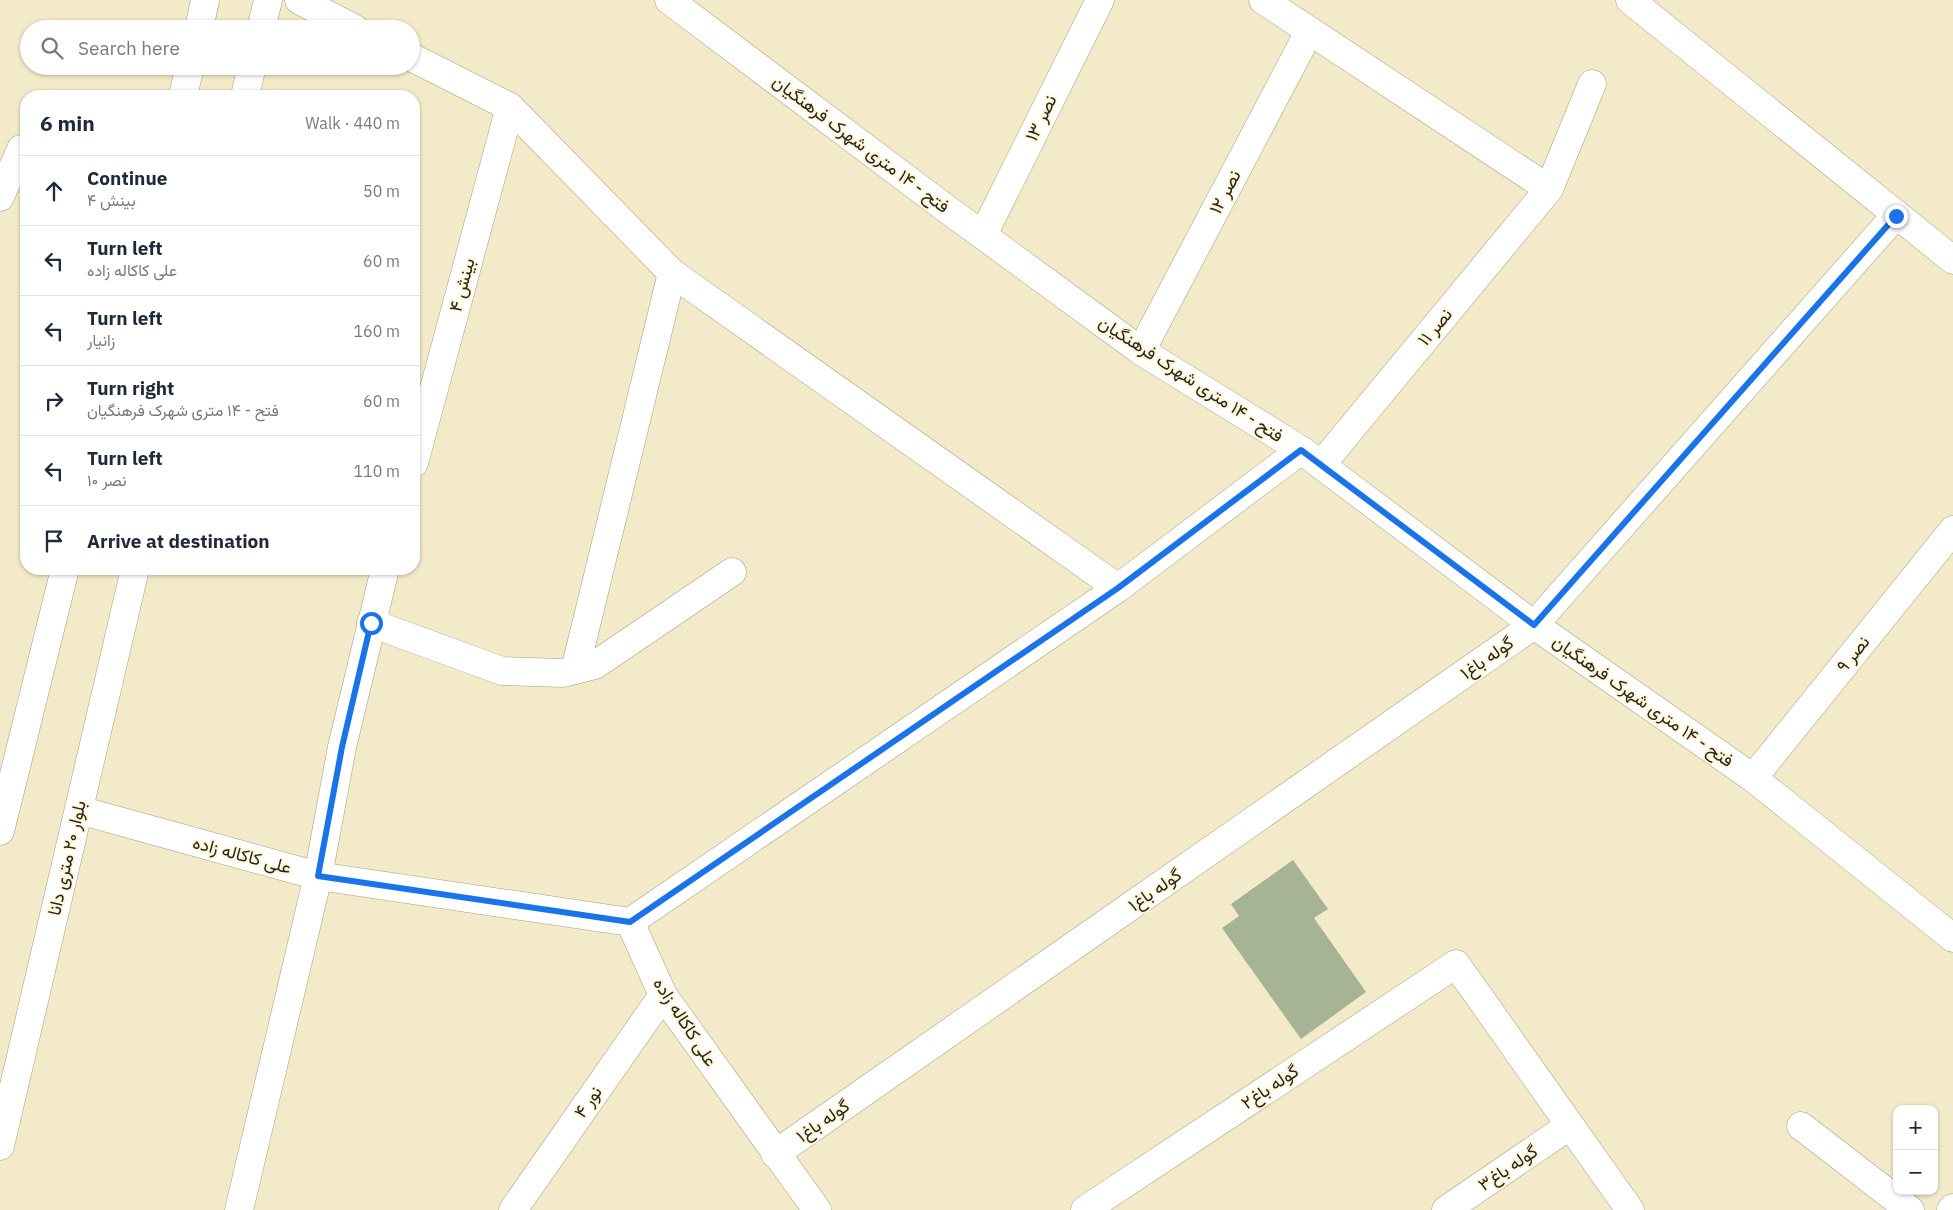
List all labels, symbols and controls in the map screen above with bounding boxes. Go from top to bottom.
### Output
search box [20,20,420,75]
icon: search [38,34,66,62]
text: Search here [78,36,180,60]
street label: فتح - ۱۴ متری شهرک فرهنگیان [768,69,954,219]
street label: نصر ۱۳ [1020,91,1062,145]
text: 6 min [40,109,95,137]
text: Walk · 440 m [305,113,400,133]
text: Continue [87,166,167,190]
street label: نصر ۱۲ [1204,166,1246,218]
icon: ahead [40,177,68,205]
text: 50 m [363,181,400,201]
text: بینش ۴ [87,190,136,210]
route end [1885,205,1908,228]
text: Turn left [87,236,163,260]
icon: left [40,247,68,275]
text: 60 m [363,251,400,271]
street label: بینش ۴ [443,255,480,314]
text: علی کاکاله زاده [87,260,177,280]
street label: نصر ۱۱ [1412,303,1457,350]
text: Turn left [87,306,163,330]
street label: فتح - ۱۴ متری شهرک فرهنگیان [1094,310,1288,448]
icon: left [40,317,68,345]
text: 160 m [353,321,400,341]
text: زانیار [87,330,115,350]
text: Turn right [87,376,174,400]
icon: right [40,387,68,415]
text: 60 m [363,391,400,411]
text: فتح - ۱۴ متری شهرک فرهنگیان [87,400,279,420]
text: Turn left [87,446,163,470]
icon: left [40,457,68,485]
text: 110 m [353,461,400,481]
text: نصر ۱۰ [87,470,127,490]
icon: arrive [40,527,68,555]
text: Arrive at destination [87,529,270,553]
route start [360,612,383,635]
street label: فتح - ۱۴ متری شهرک فرهنگیان [1548,629,1738,773]
street label: گوله باغ۱ [1455,631,1519,685]
street label: نصر ۹ [1831,631,1874,677]
street label: بلوار ۲۰ متری دانا [42,798,91,918]
street label: علی کاکاله زاده [190,830,294,879]
street label: گوله باغ۱ [1123,863,1187,917]
street label: علی کاکاله زاده [648,973,723,1070]
street label: گوله باغ۲ [1237,1059,1303,1115]
street label: نور ۴ [568,1081,607,1122]
street label: گوله باغ۱ [791,1094,855,1148]
map controls [1893,1105,1938,1195]
button: + [1893,1105,1938,1150]
street label: گوله باغ۳ [1474,1139,1542,1197]
button: − [1893,1150,1938,1195]

